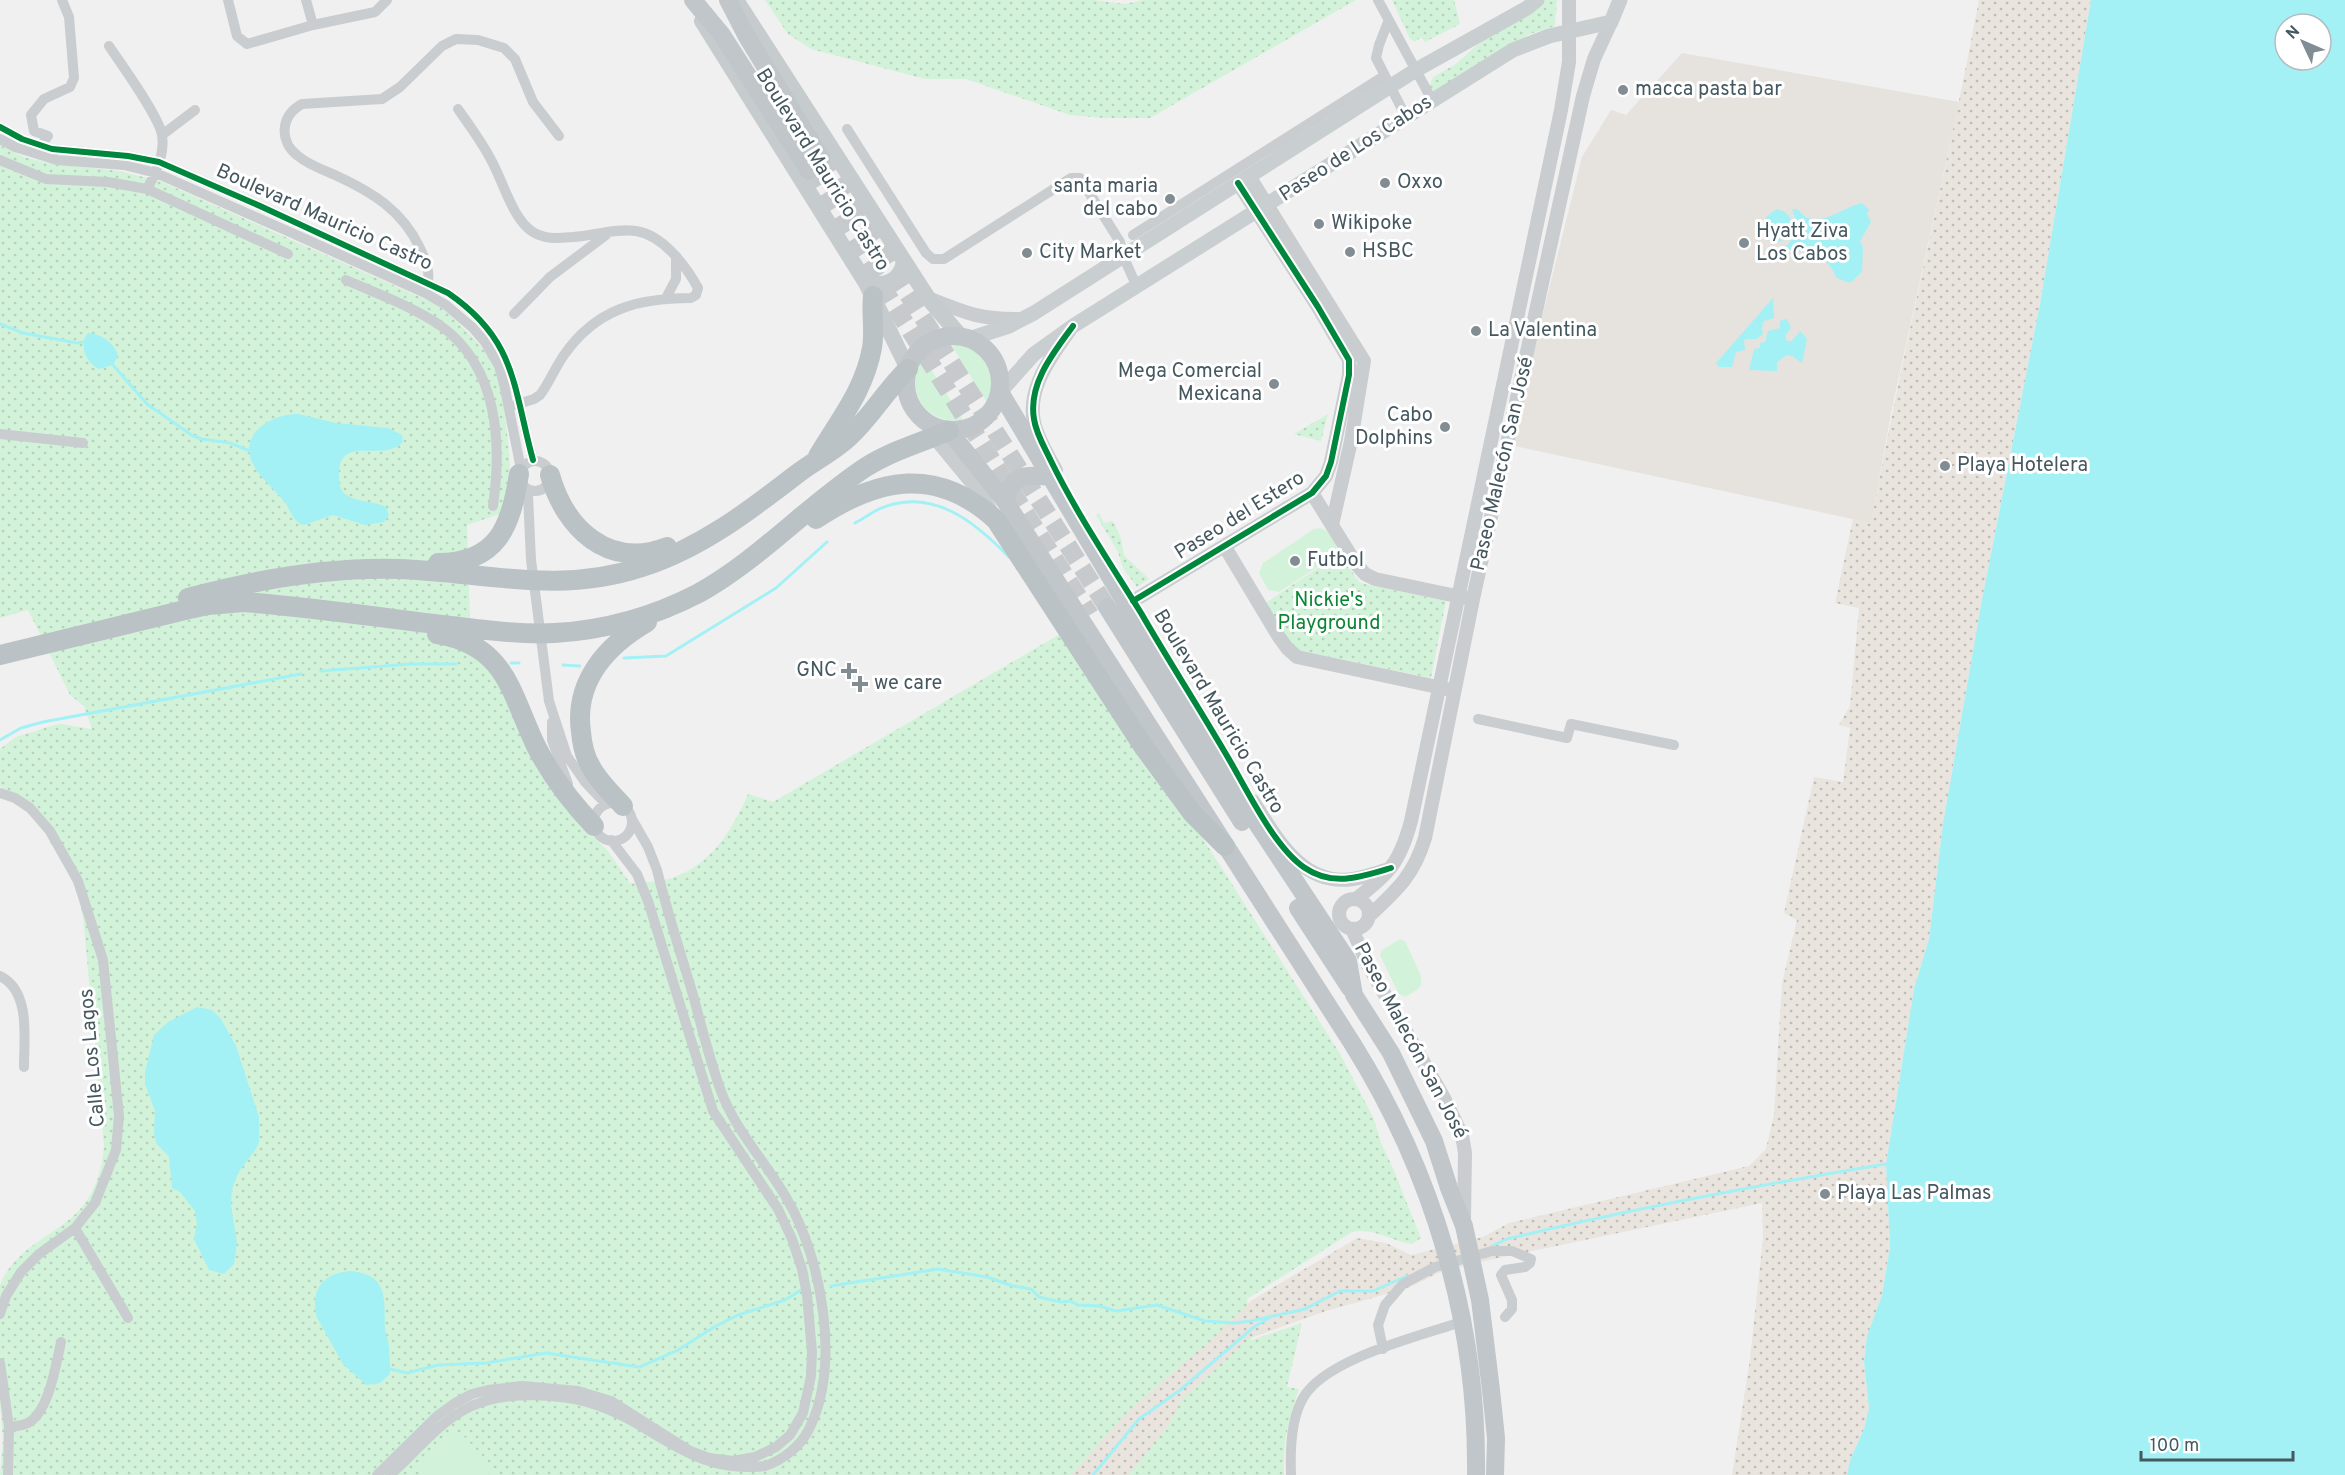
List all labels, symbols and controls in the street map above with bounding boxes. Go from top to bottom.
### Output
north arrow [2273,12,2333,72]
text: N [2282,22,2305,44]
street label: Boulevard Mauricio Castro [749,64,895,276]
place label: macca pasta bar [1635,77,1782,103]
marker: macca pasta bar [1616,83,1630,97]
street label: Paseo de Los Cabos [1275,90,1437,208]
street label: Boulevard Mauricio Castro [212,159,436,277]
place label: Oxxo [1397,170,1443,196]
place label: santa maria del cabo [1053,174,1158,223]
marker: Oxxo [1378,176,1392,190]
marker: santa maria del cabo [1163,192,1177,206]
place label: Wikipoke [1331,211,1412,237]
marker: Wikipoke [1312,217,1326,231]
place label: Hyatt Ziva Los Cabos [1756,219,1848,268]
marker: Hyatt Ziva Los Cabos [1737,236,1751,250]
place label: HSBC [1362,239,1414,265]
place label: City Market [1039,240,1142,266]
marker: HSBC [1343,245,1357,259]
marker: City Market [1020,246,1034,260]
place label: La Valentina [1488,318,1597,344]
marker: La Valentina [1469,324,1483,338]
street label: Paseo Malecón San José [1466,354,1540,574]
place label: Mega Comercial Mexicana [1118,359,1262,408]
marker: Mega Comercial Mexicana [1267,377,1281,391]
place label: Cabo Dolphins [1355,403,1433,452]
marker: Cabo Dolphins [1438,420,1452,434]
place label: Playa Hotelera [1957,453,2088,479]
marker: Playa Hotelera [1938,459,1952,473]
street label: Paseo del Estero [1170,466,1310,566]
place label: Futbol [1307,548,1364,574]
marker: Futbol [1288,554,1302,568]
park label: Nickie's Playground [1278,588,1380,637]
street label: Boulevard Mauricio Castro [1147,605,1289,819]
place label: GNC [796,658,837,684]
marker: GNC [842,664,856,678]
place label: we care [874,671,942,697]
marker: we care [851,675,869,693]
street label: Paseo Malecón San José [1347,938,1473,1144]
street label: Calle Los Lagos [74,988,112,1128]
place label: Playa Las Palmas [1837,1181,1991,1207]
marker: Playa Las Palmas [1818,1187,1832,1201]
scale bar [2141,1424,2292,1462]
text: 100 m [2150,1435,2199,1458]

